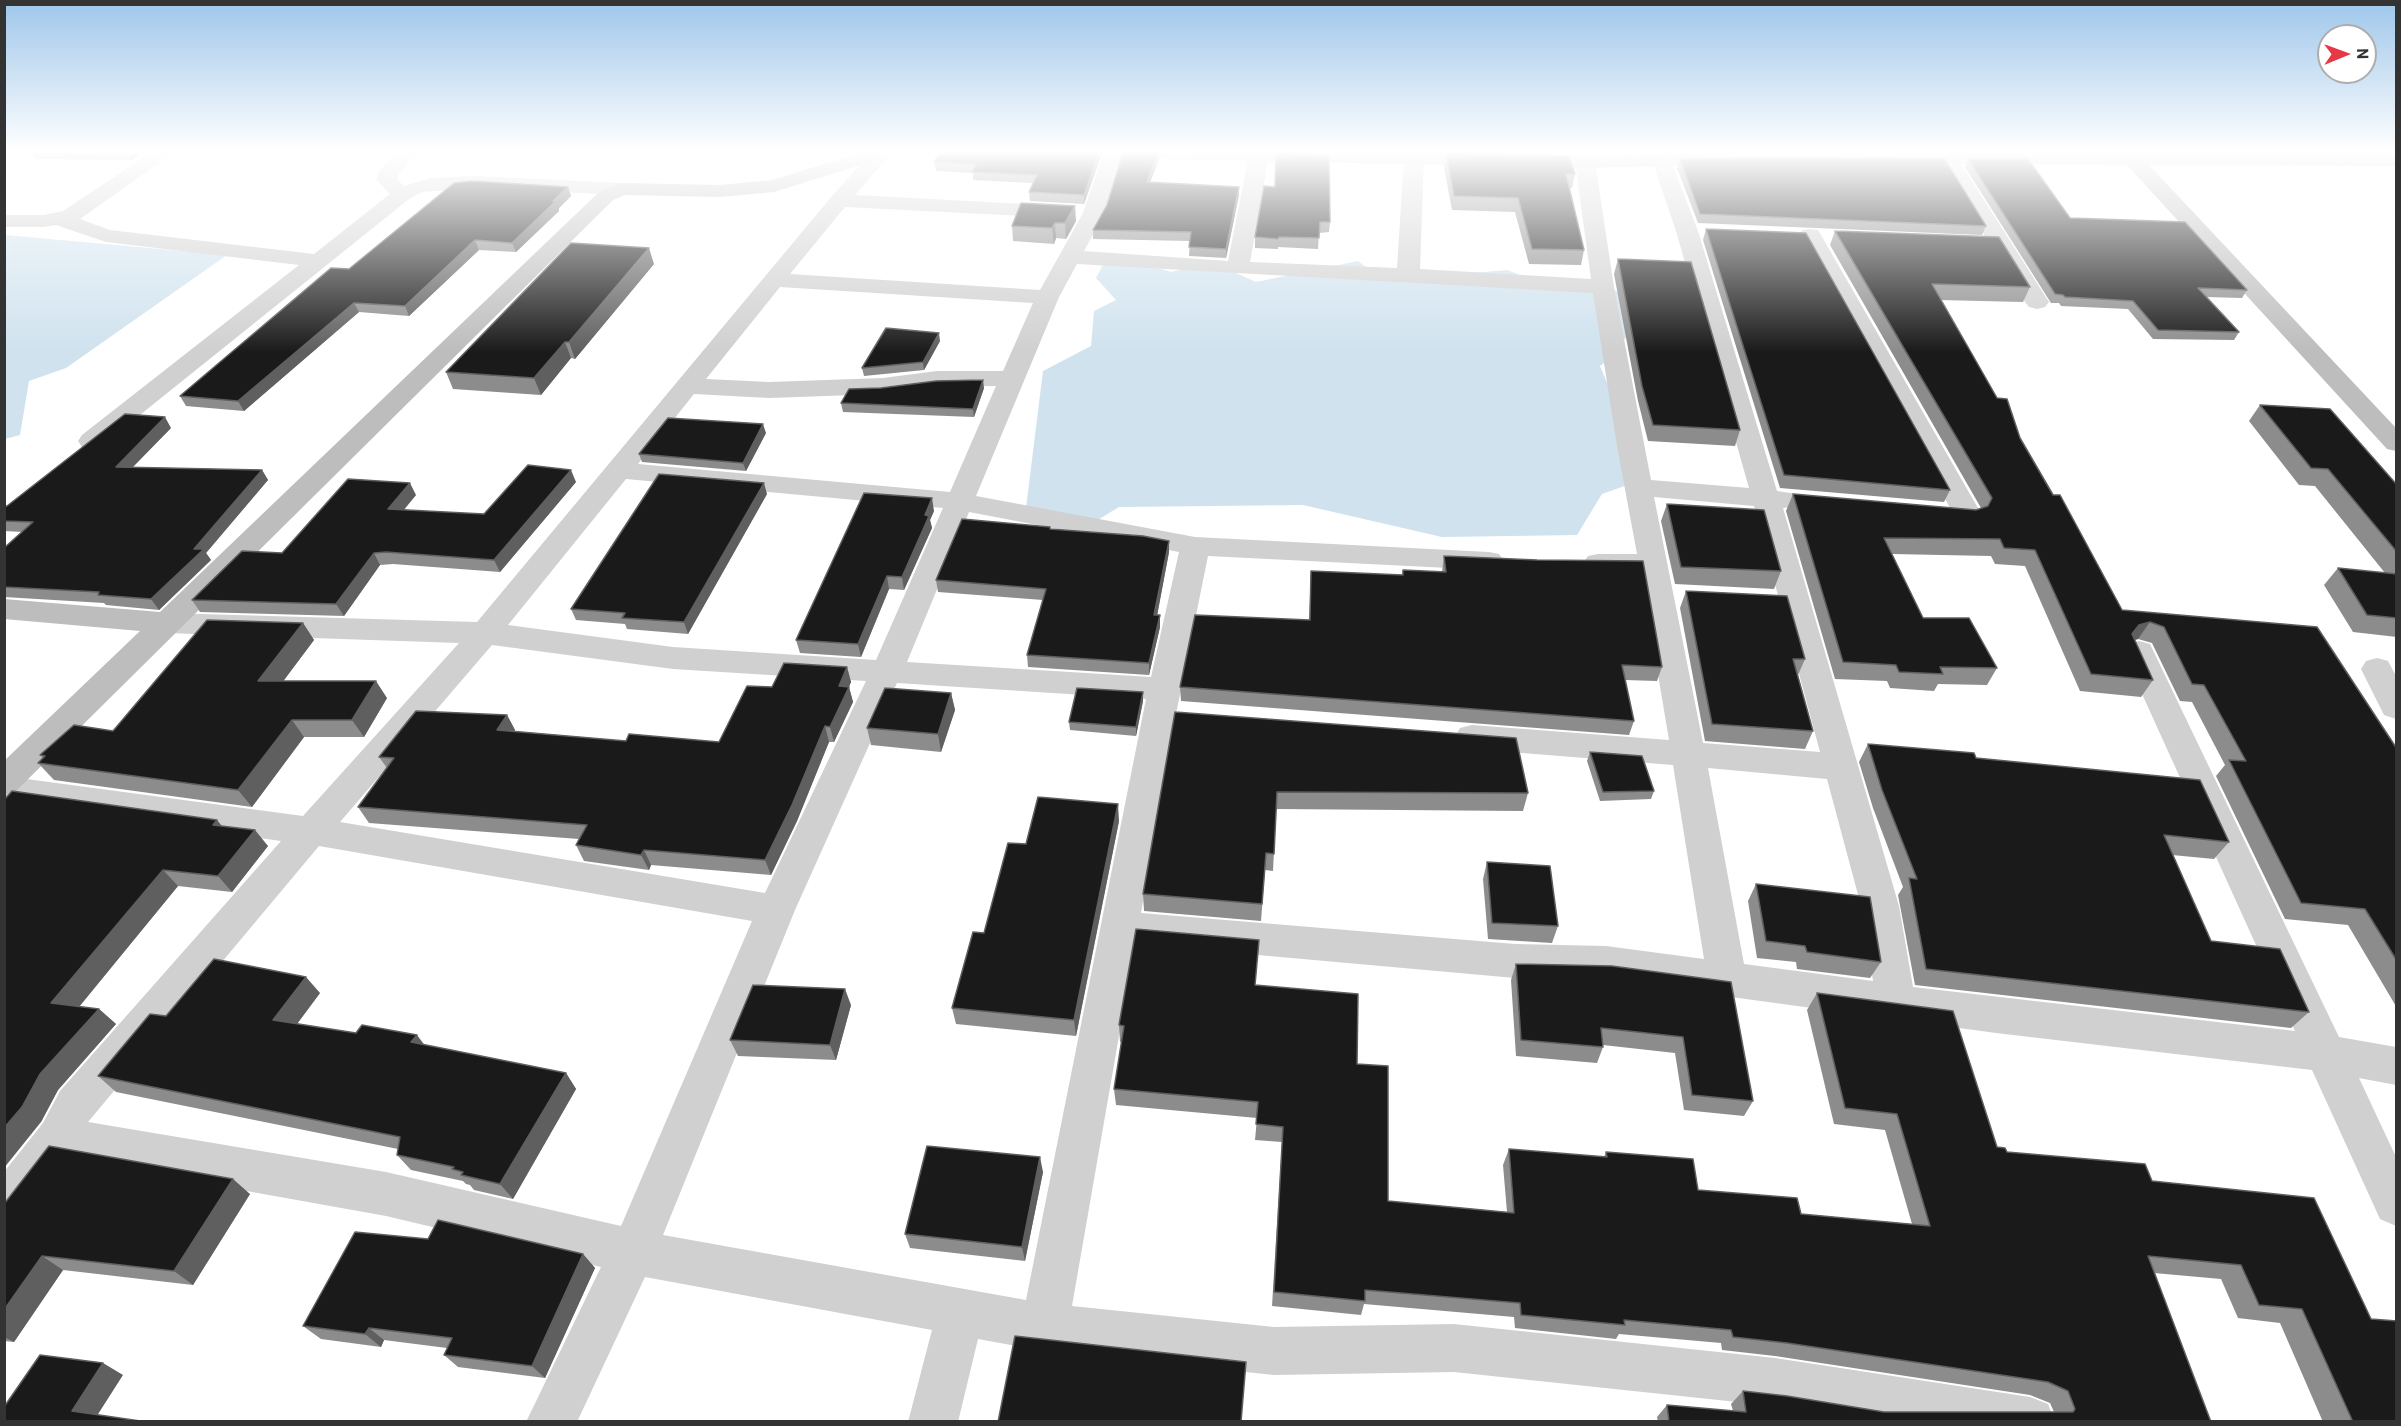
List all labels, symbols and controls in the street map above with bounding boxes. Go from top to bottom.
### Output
north arrow [2317,24,2377,84]
text: N [2354,48,2373,59]

